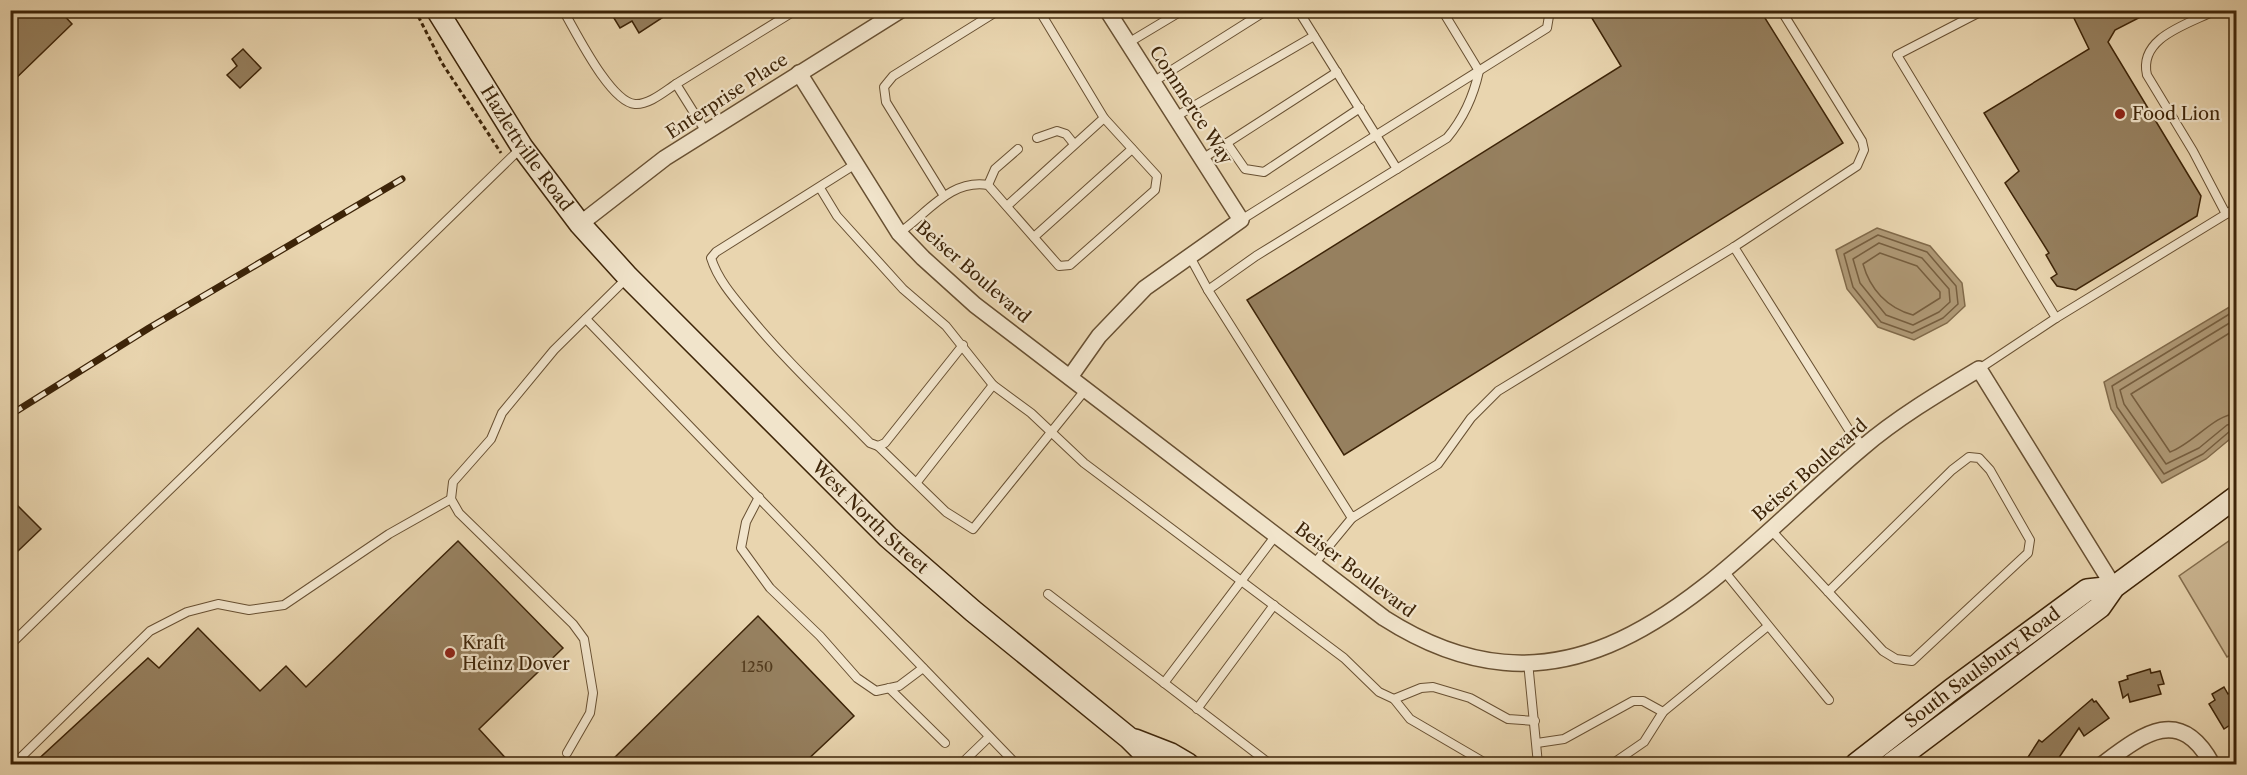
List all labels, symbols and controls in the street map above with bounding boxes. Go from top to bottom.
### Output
street label: Commerce Way [1145,42,1238,169]
street label: Enterprise Place [662,48,792,144]
street label: Hazlettville Road [476,82,578,216]
place label: Food Lion [2132,103,2220,125]
marker: Food Lion [2113,107,2127,121]
street label: Beiser Boulevard [911,216,1035,328]
street label: Beiser Boulevard [1748,414,1872,526]
street label: West North Street [806,455,933,579]
street label: Beiser Boulevard [1291,518,1420,622]
street label: South Saulsbury Road [1900,602,2064,733]
place label: Kraft Heinz Dover [462,632,570,675]
marker: Kraft Heinz Dover [443,646,457,660]
house number: 1250 [741,657,773,676]

